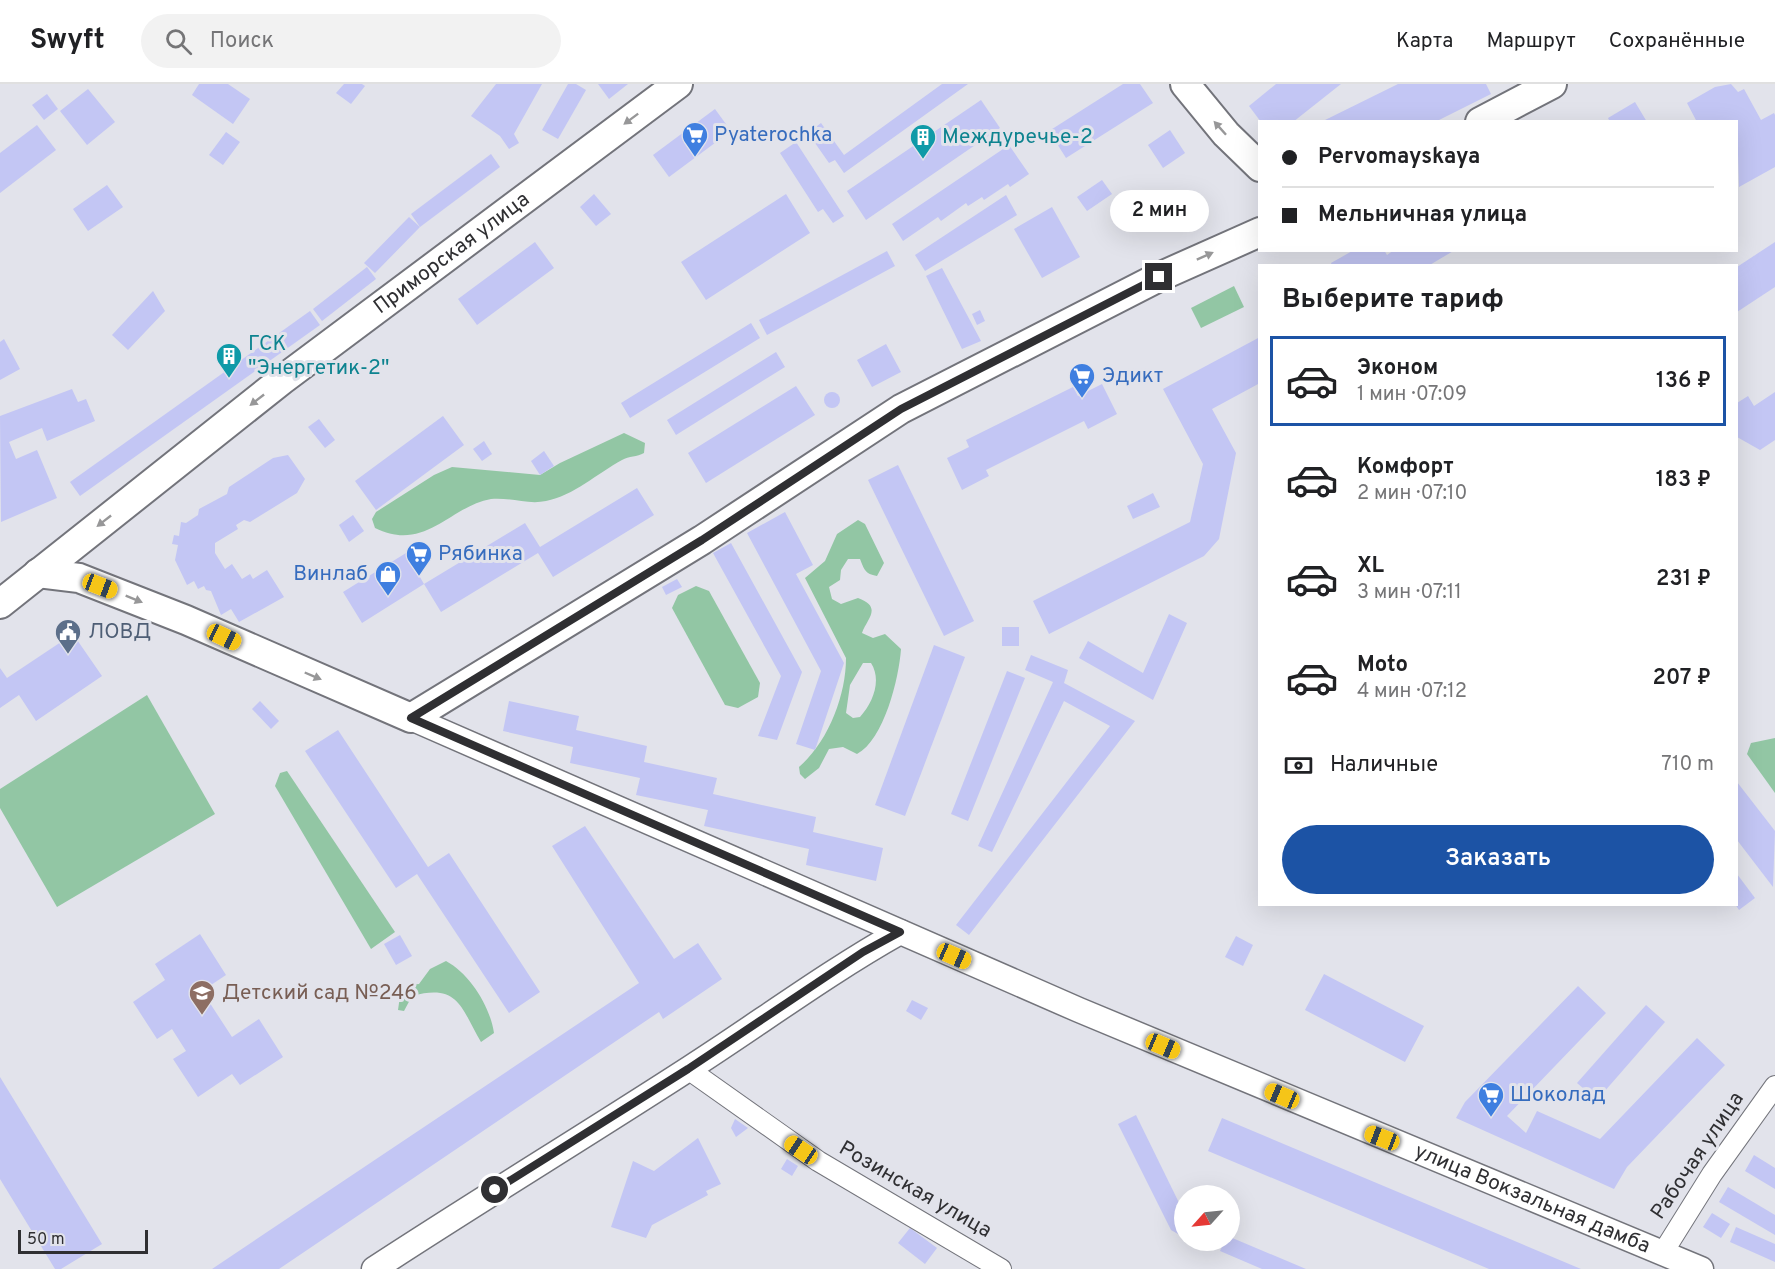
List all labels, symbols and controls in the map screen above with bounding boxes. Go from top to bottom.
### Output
search box [141,14,561,68]
text: Swyft [30,23,105,59]
icon: search [162,25,195,58]
text: Поиск [210,28,274,55]
text: Карта [1396,28,1453,55]
text: Маршрут [1486,28,1576,55]
text: Сохранённые [1609,28,1745,55]
one-way arrow [624,113,639,125]
supermarket icon: Pyaterochka [680,120,710,158]
one-way arrow [1214,121,1227,136]
place label: Pyaterochka [714,122,832,149]
building icon: Междуречье-2 [908,122,938,160]
place label: Междуречье-2 [942,124,1093,151]
text: Pervomayskaya [1318,144,1480,171]
street label: Приморская улица [368,186,535,320]
callout: 2 мин [1110,190,1208,232]
text: 2 мин [1132,198,1187,224]
text: Мельничная улица [1318,202,1527,229]
one-way arrow [1196,252,1213,261]
route end [1145,263,1172,290]
text: Выберите тариф [1282,283,1504,317]
place label: ГСК "Энергетик-2" [248,331,389,382]
building icon: ГСК "Энергетик-2" [214,341,244,379]
icon: car [1285,354,1339,408]
text: Эконом [1357,355,1438,382]
supermarket icon: Эдикт [1067,361,1097,399]
place label: Эдикт [1102,363,1163,390]
text: 136 ₽ [1656,368,1711,395]
text: 1 мин · 07:09 [1357,382,1467,408]
one-way arrow [249,394,265,407]
icon: car [1285,453,1339,507]
text: Комфорт [1357,454,1454,481]
text: 183 ₽ [1656,467,1711,494]
text: 2 мин · 07:10 [1357,481,1467,507]
one-way arrow [96,514,112,527]
supermarket icon: Рябинка [404,539,434,577]
place label: Рябинка [438,541,523,568]
icon: car [1285,552,1339,606]
text: XL [1357,553,1384,580]
shop icon: Винлаб [373,559,403,597]
place label: Винлаб [293,561,368,588]
text: 231 ₽ [1656,566,1711,593]
car [80,571,120,601]
text: 3 мин · 07:11 [1357,580,1462,606]
one-way arrow [125,595,143,605]
public building icon: ЛОВД [53,617,83,655]
place label: ЛОВД [88,619,151,646]
car [204,621,244,653]
icon: car [1285,651,1339,705]
text: Moto [1357,652,1408,679]
text: 207 ₽ [1653,665,1711,692]
one-way arrow [304,672,322,681]
text: 4 мин · 07:12 [1357,679,1467,705]
icon: cash [1282,749,1315,782]
text: Наличные [1330,752,1438,779]
text: 710 m [1661,752,1714,778]
button: Заказать [1282,825,1714,894]
car [934,940,974,972]
school or university icon: Детский сад №246 [187,978,217,1016]
place label: Детский сад №246 [222,980,417,1007]
car [1143,1031,1183,1061]
supermarket icon: Шоколад [1476,1080,1506,1118]
car [1262,1081,1302,1111]
place label: Шоколад [1510,1082,1606,1109]
street label: Рабочая улица [1645,1087,1751,1225]
car [1362,1123,1402,1153]
car [781,1132,821,1168]
street label: Розинская улица [834,1135,996,1245]
street label: улица Вокзальная дамба [1410,1138,1654,1260]
route start [481,1176,508,1203]
north arrow [1174,1185,1240,1251]
map controls [1174,1185,1240,1251]
scale bar [18,1227,148,1254]
text: 50 m [27,1230,65,1250]

